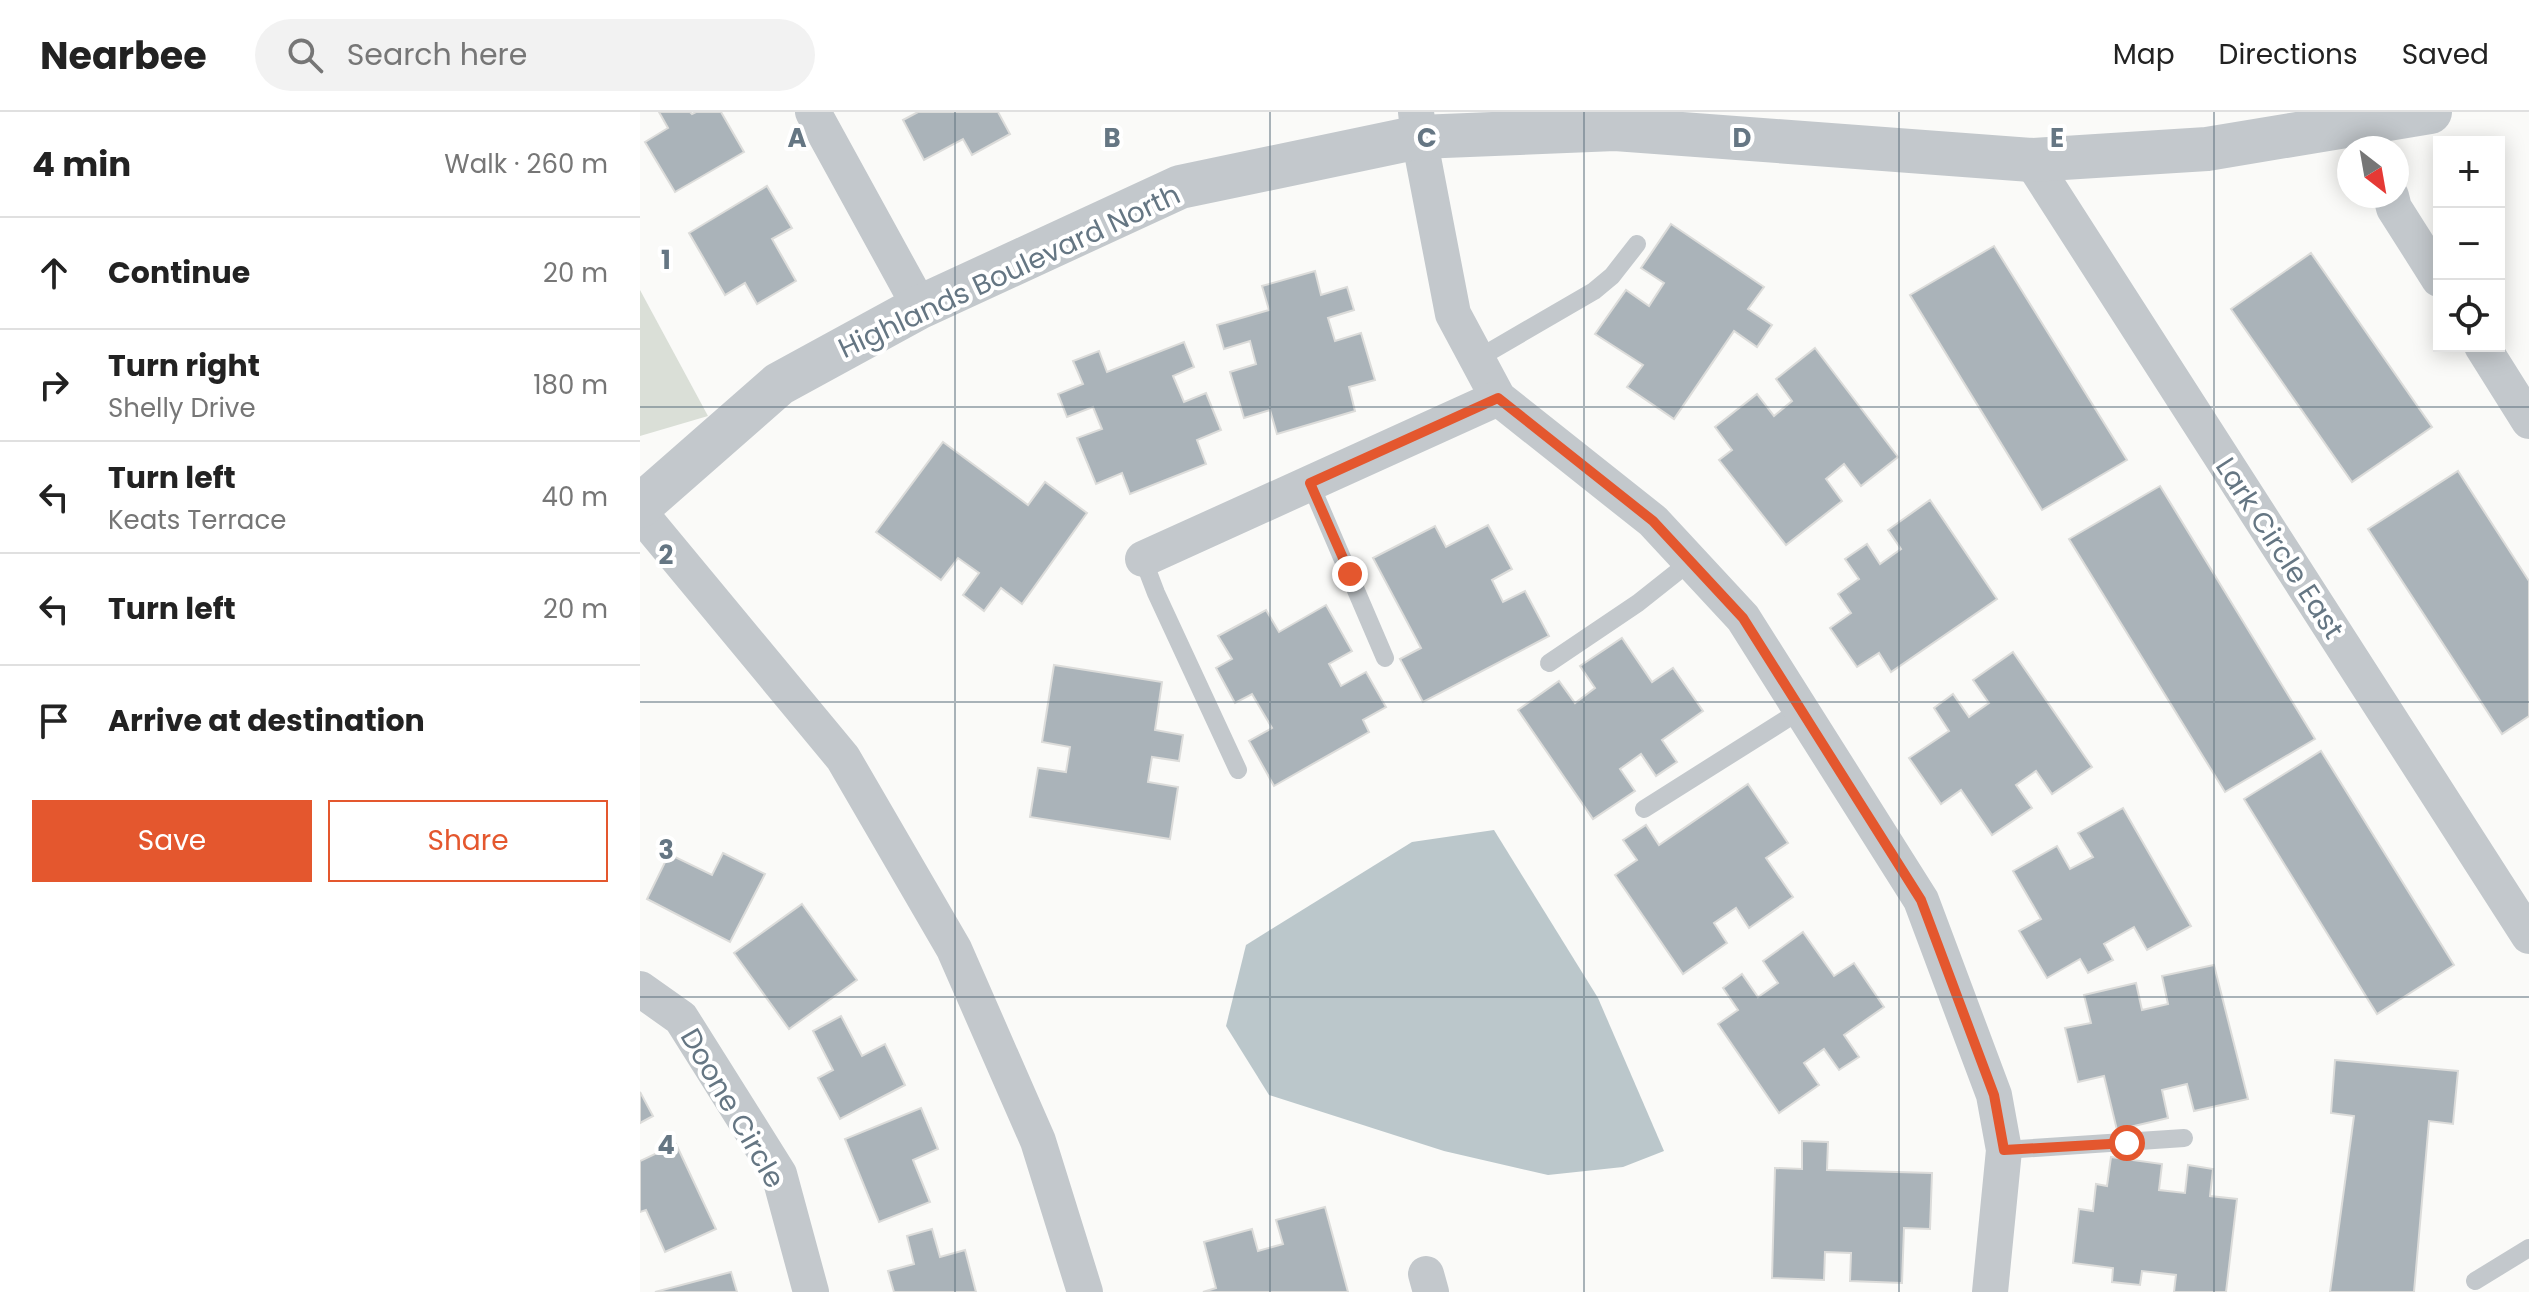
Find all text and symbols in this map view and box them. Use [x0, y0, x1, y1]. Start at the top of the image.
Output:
search box [255, 19, 815, 91]
text: Nearbee [40, 29, 207, 82]
icon: search [283, 33, 327, 77]
text: Search here [347, 33, 527, 76]
text: Map [2113, 35, 2175, 74]
text: Directions [2219, 35, 2358, 74]
text: Saved [2402, 35, 2489, 74]
text: A [787, 120, 807, 156]
text: B [1103, 120, 1121, 156]
text: C [1417, 120, 1437, 156]
text: D [1733, 120, 1752, 156]
text: E [2050, 120, 2064, 156]
north arrow [2337, 136, 2409, 208]
map controls [2433, 136, 2505, 352]
button: + [2433, 136, 2505, 208]
text: 4 min [32, 140, 131, 188]
text: Walk · 260 m [444, 146, 608, 182]
street label: Highlands Boulevard North [832, 175, 1186, 368]
button: − [2433, 208, 2505, 280]
text: 1 [661, 242, 671, 278]
icon: ahead [32, 251, 76, 295]
text: Continue [108, 251, 250, 294]
text: 20 m [543, 255, 608, 291]
button: locate [2433, 280, 2505, 352]
text: Turn right [108, 344, 260, 387]
icon: right [32, 363, 76, 407]
text: 180 m [533, 367, 608, 403]
text: Shelly Drive [108, 390, 256, 426]
street label: Lark Circle East [2206, 450, 2353, 647]
text: Turn left [108, 456, 236, 499]
icon: left [32, 475, 76, 519]
text: 40 m [542, 479, 608, 515]
text: Keats Terrace [108, 502, 286, 538]
text: 2 [659, 537, 674, 573]
route end [1332, 556, 1368, 592]
icon: left [32, 587, 76, 631]
text: Turn left [108, 587, 236, 630]
text: 20 m [543, 591, 608, 627]
icon: arrive [32, 699, 76, 743]
text: Arrive at destination [108, 699, 425, 742]
button: Save [32, 800, 312, 882]
button: Share [328, 800, 608, 882]
text: 3 [658, 832, 674, 868]
street label: Doone Circle [671, 1021, 794, 1195]
route start [2109, 1125, 2145, 1161]
text: 4 [657, 1127, 675, 1163]

